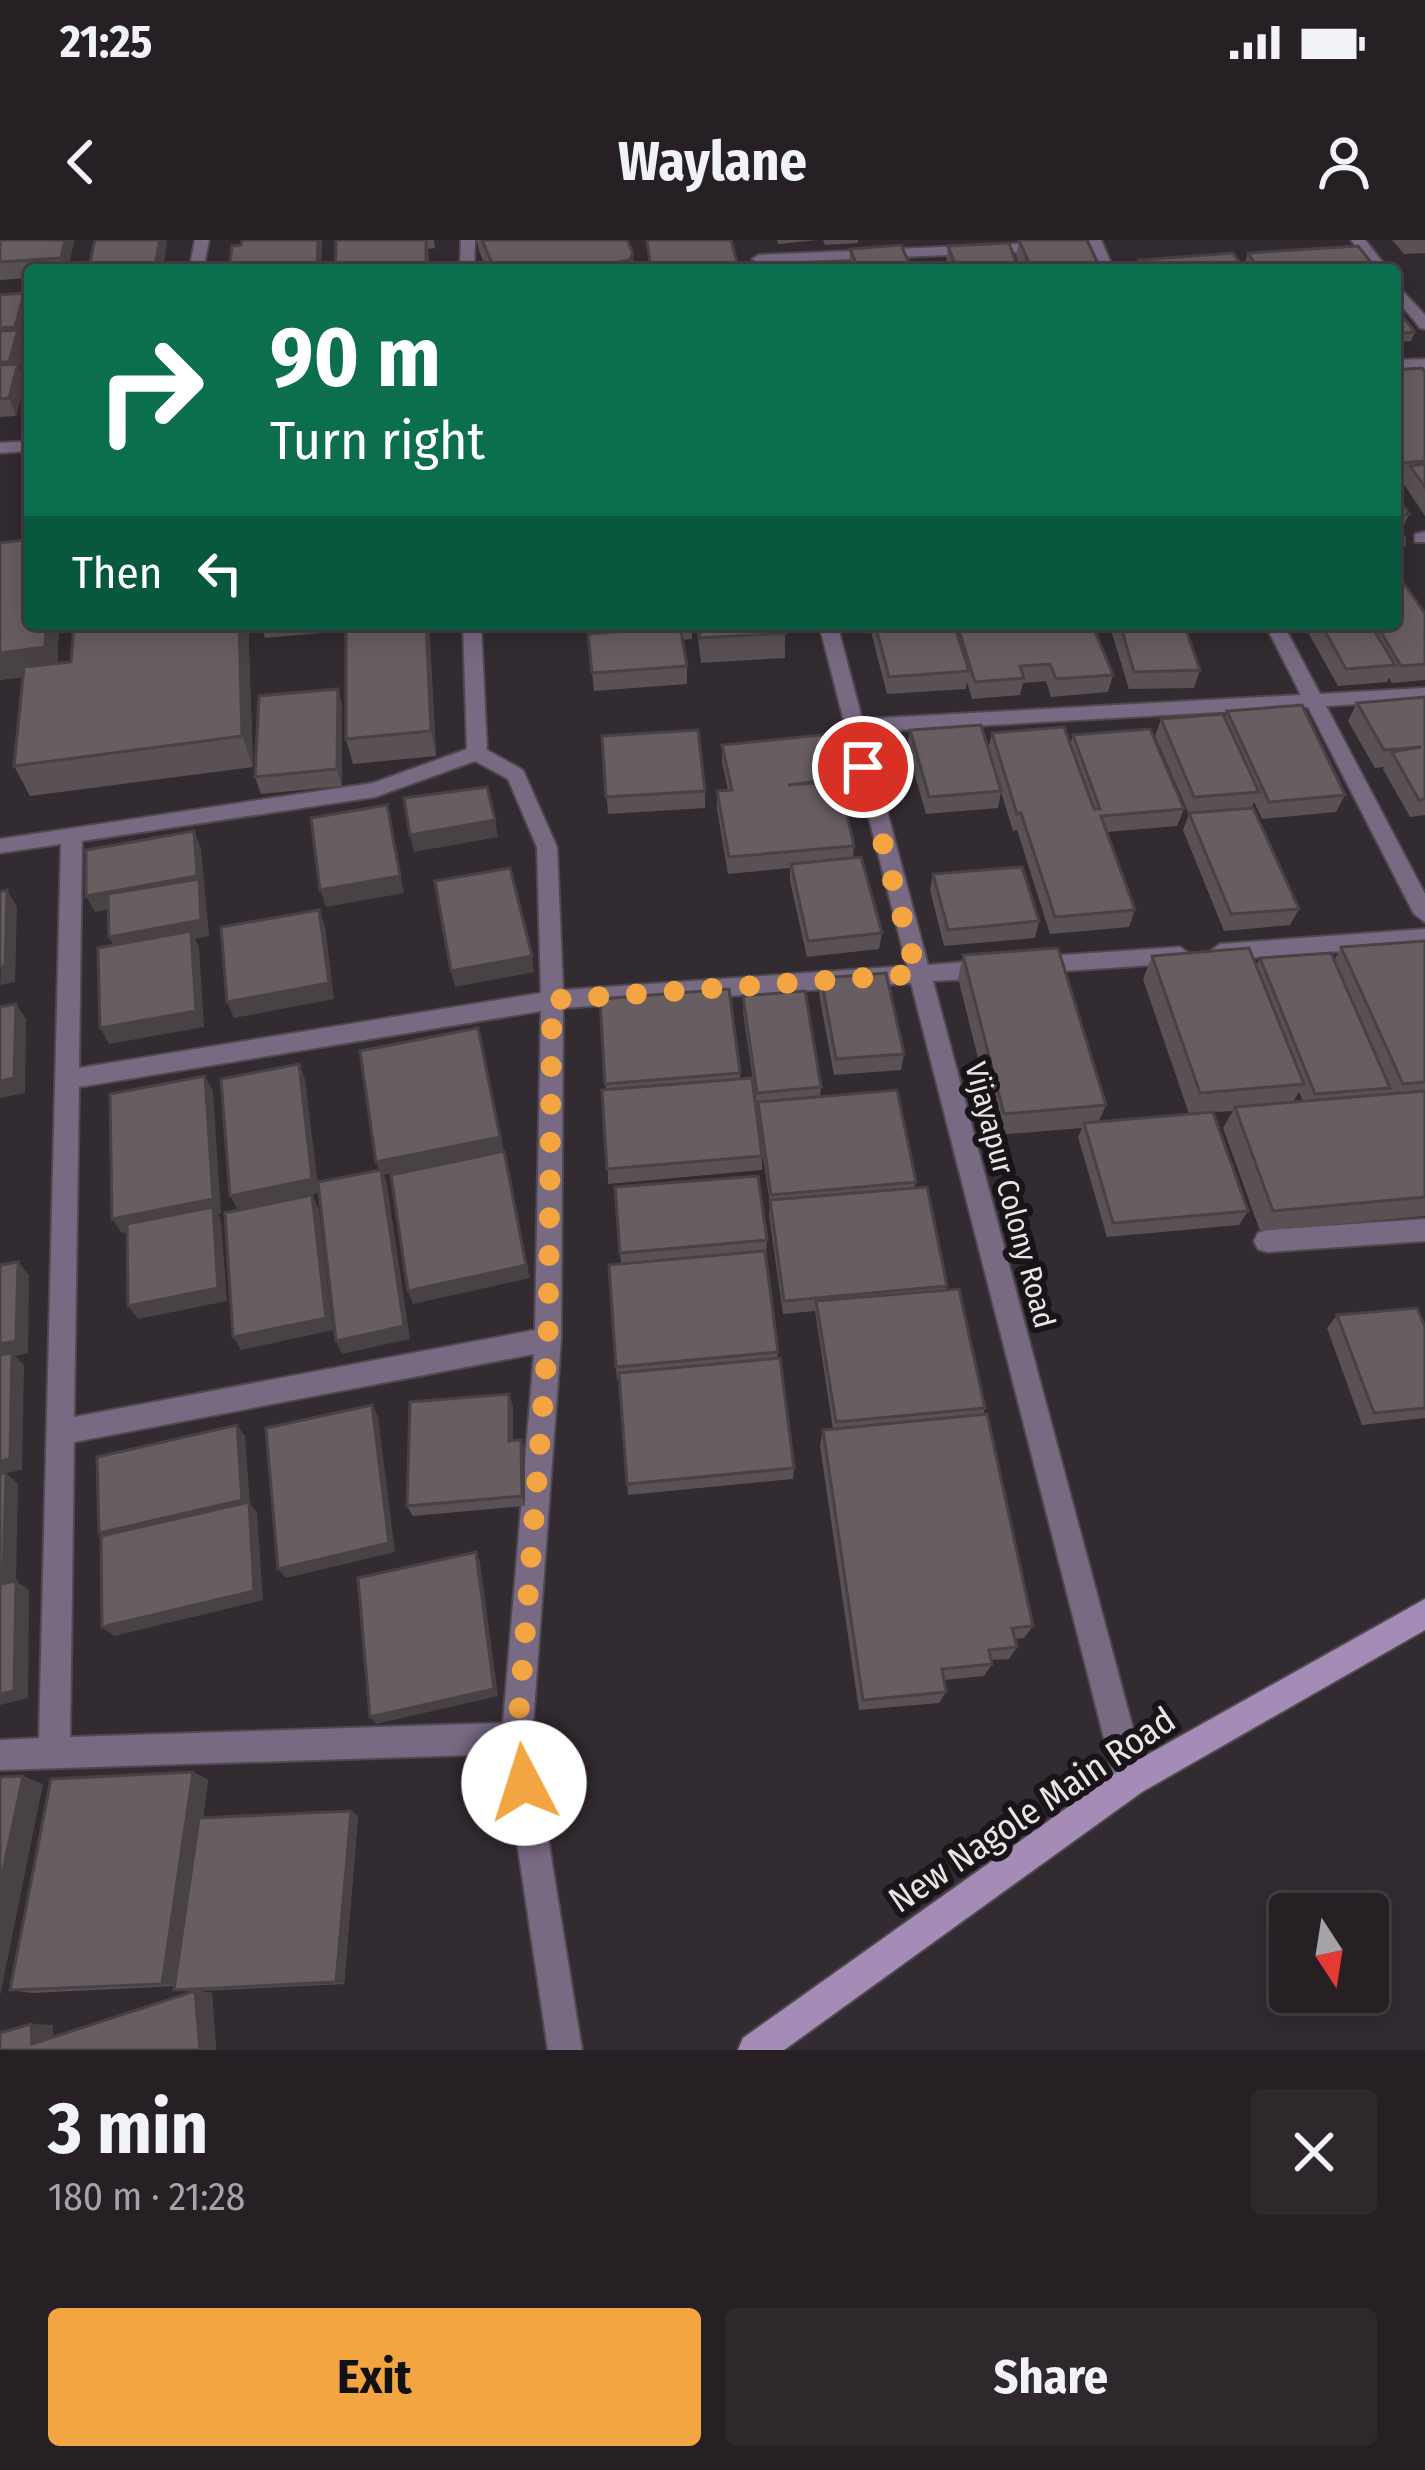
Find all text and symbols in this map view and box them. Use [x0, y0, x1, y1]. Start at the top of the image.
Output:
text: 21:25 [60, 15, 152, 69]
icon: back [48, 129, 114, 195]
icon: person [1311, 129, 1377, 195]
text: Waylane [618, 130, 807, 194]
text: 90 m [270, 307, 441, 408]
icon: right [72, 312, 228, 468]
text: Turn right [270, 409, 485, 473]
icon: left [187, 540, 253, 606]
text: Then [72, 546, 163, 600]
pin [812, 716, 914, 818]
icon: arrive [830, 734, 896, 800]
street label: Vijayapur Colony Road [957, 1058, 1063, 1332]
street label: New Nagole Main Road [880, 1698, 1184, 1922]
position arrow [461, 1720, 587, 1846]
north arrow [1269, 1893, 1389, 2013]
map controls [1269, 1893, 1389, 2013]
text: 3 min [48, 2086, 208, 2172]
button: close [1251, 2089, 1377, 2215]
text: 180 m · 21:28 [48, 2174, 245, 2220]
button: Exit [48, 2308, 701, 2446]
button: Share [725, 2308, 1377, 2446]

